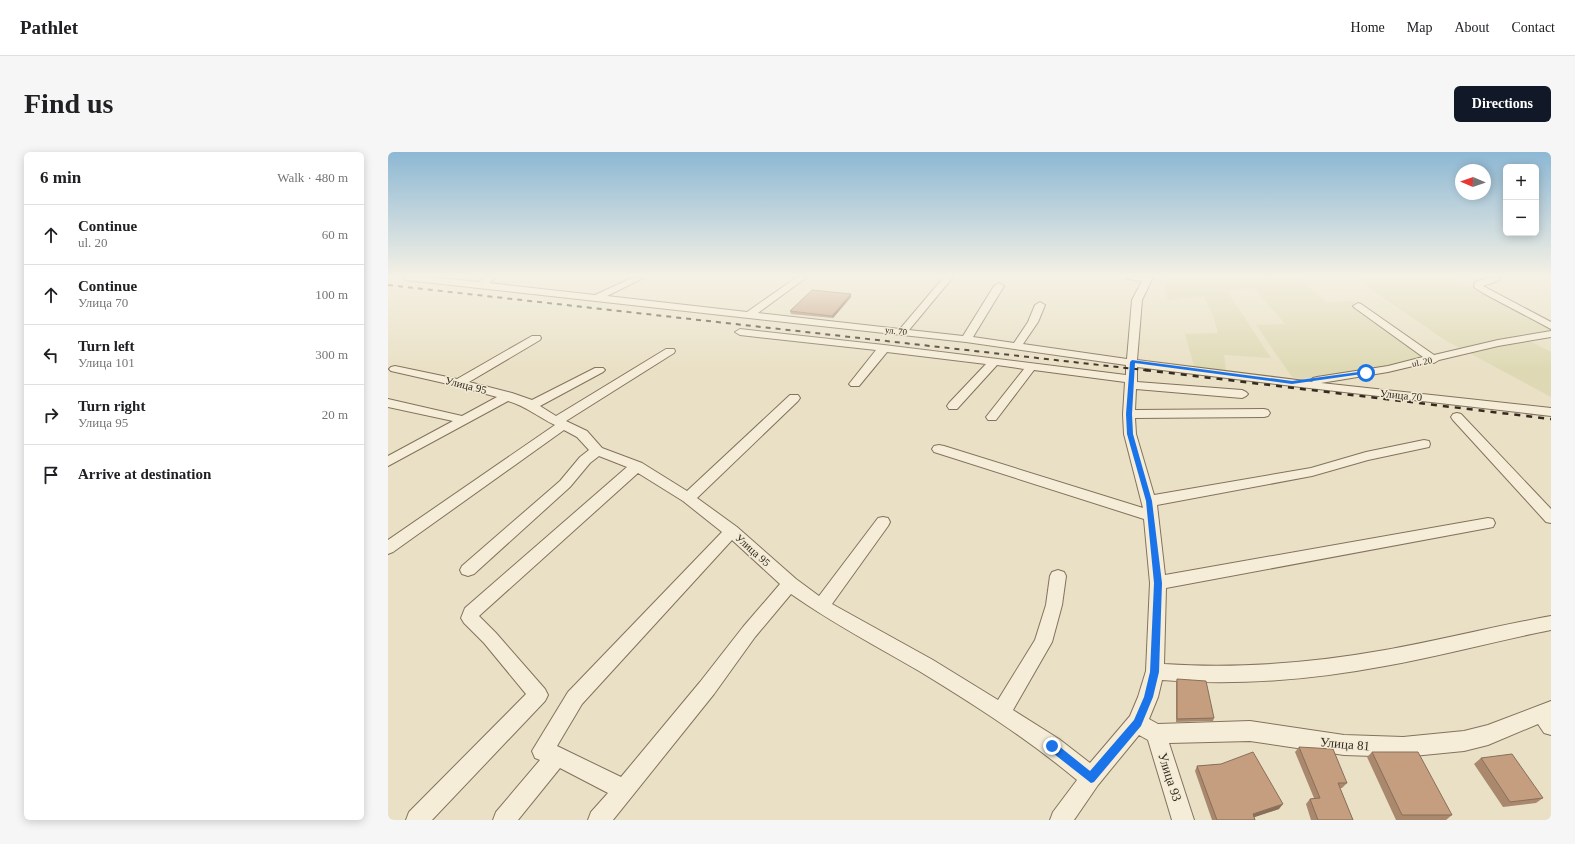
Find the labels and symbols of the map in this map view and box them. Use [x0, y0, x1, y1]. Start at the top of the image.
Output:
north arrow [1455, 164, 1491, 200]
street label: ул. 70 [884, 325, 908, 337]
street label: ul. 20 [1411, 355, 1434, 369]
route start [1357, 364, 1375, 382]
street label: Улица 95 [444, 374, 489, 396]
street label: Улица 70 [1379, 387, 1423, 403]
street label: Улица 95 [733, 531, 773, 569]
street label: Улица 81 [1319, 734, 1371, 754]
route end [1043, 737, 1061, 755]
street label: Улица 93 [1155, 751, 1185, 803]

